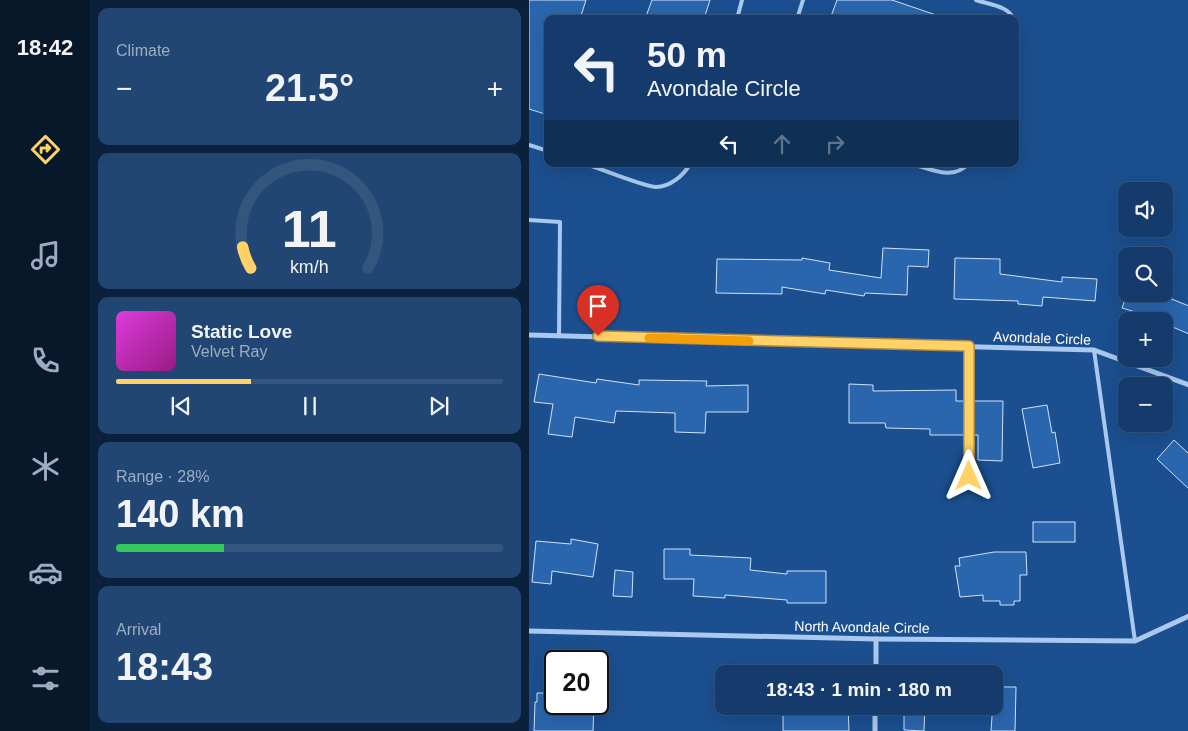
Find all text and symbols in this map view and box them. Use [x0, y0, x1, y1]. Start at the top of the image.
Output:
text: 18:42 [17, 35, 73, 60]
icon: left [564, 35, 629, 100]
text: 50 m [647, 35, 727, 74]
text: Climate [116, 42, 170, 59]
text: 21.5° [265, 67, 354, 109]
text: − [116, 73, 132, 104]
text: + [487, 73, 503, 104]
text: Avondale Circle [647, 76, 801, 101]
icon: left [715, 130, 743, 158]
icon: ahead [768, 130, 796, 158]
icon: right [821, 130, 849, 158]
icon: directions [28, 132, 63, 167]
map controls [1118, 182, 1173, 432]
button: sound [1118, 182, 1173, 237]
text: 11 [282, 200, 337, 258]
icon: music [28, 238, 63, 273]
button: search [1118, 247, 1173, 302]
text: km/h [290, 257, 329, 277]
pin [577, 285, 619, 336]
icon: arrive [584, 292, 612, 320]
button: + [1118, 312, 1173, 367]
text: Static Love [191, 321, 292, 342]
street label: Avondale Circle [993, 328, 1091, 348]
icon: phone [28, 343, 63, 378]
text: Velvet Ray [191, 343, 267, 360]
button: − [1118, 377, 1173, 432]
icon: previous [167, 392, 195, 420]
icon: pause [296, 392, 324, 420]
icon: next [425, 392, 453, 420]
icon: climate [28, 449, 63, 484]
position arrow [942, 449, 994, 501]
text: Range · 28% [116, 468, 209, 485]
text: 140 km [116, 493, 245, 535]
icon: car [28, 555, 63, 590]
street label: North Avondale Circle [794, 618, 930, 636]
text: Arrival [116, 621, 161, 638]
text: 18:43 [116, 646, 213, 688]
speed limit sign: 20 [544, 650, 609, 715]
icon: filters [28, 661, 63, 696]
text: 18:43 · 1 min · 180 m [766, 679, 952, 700]

